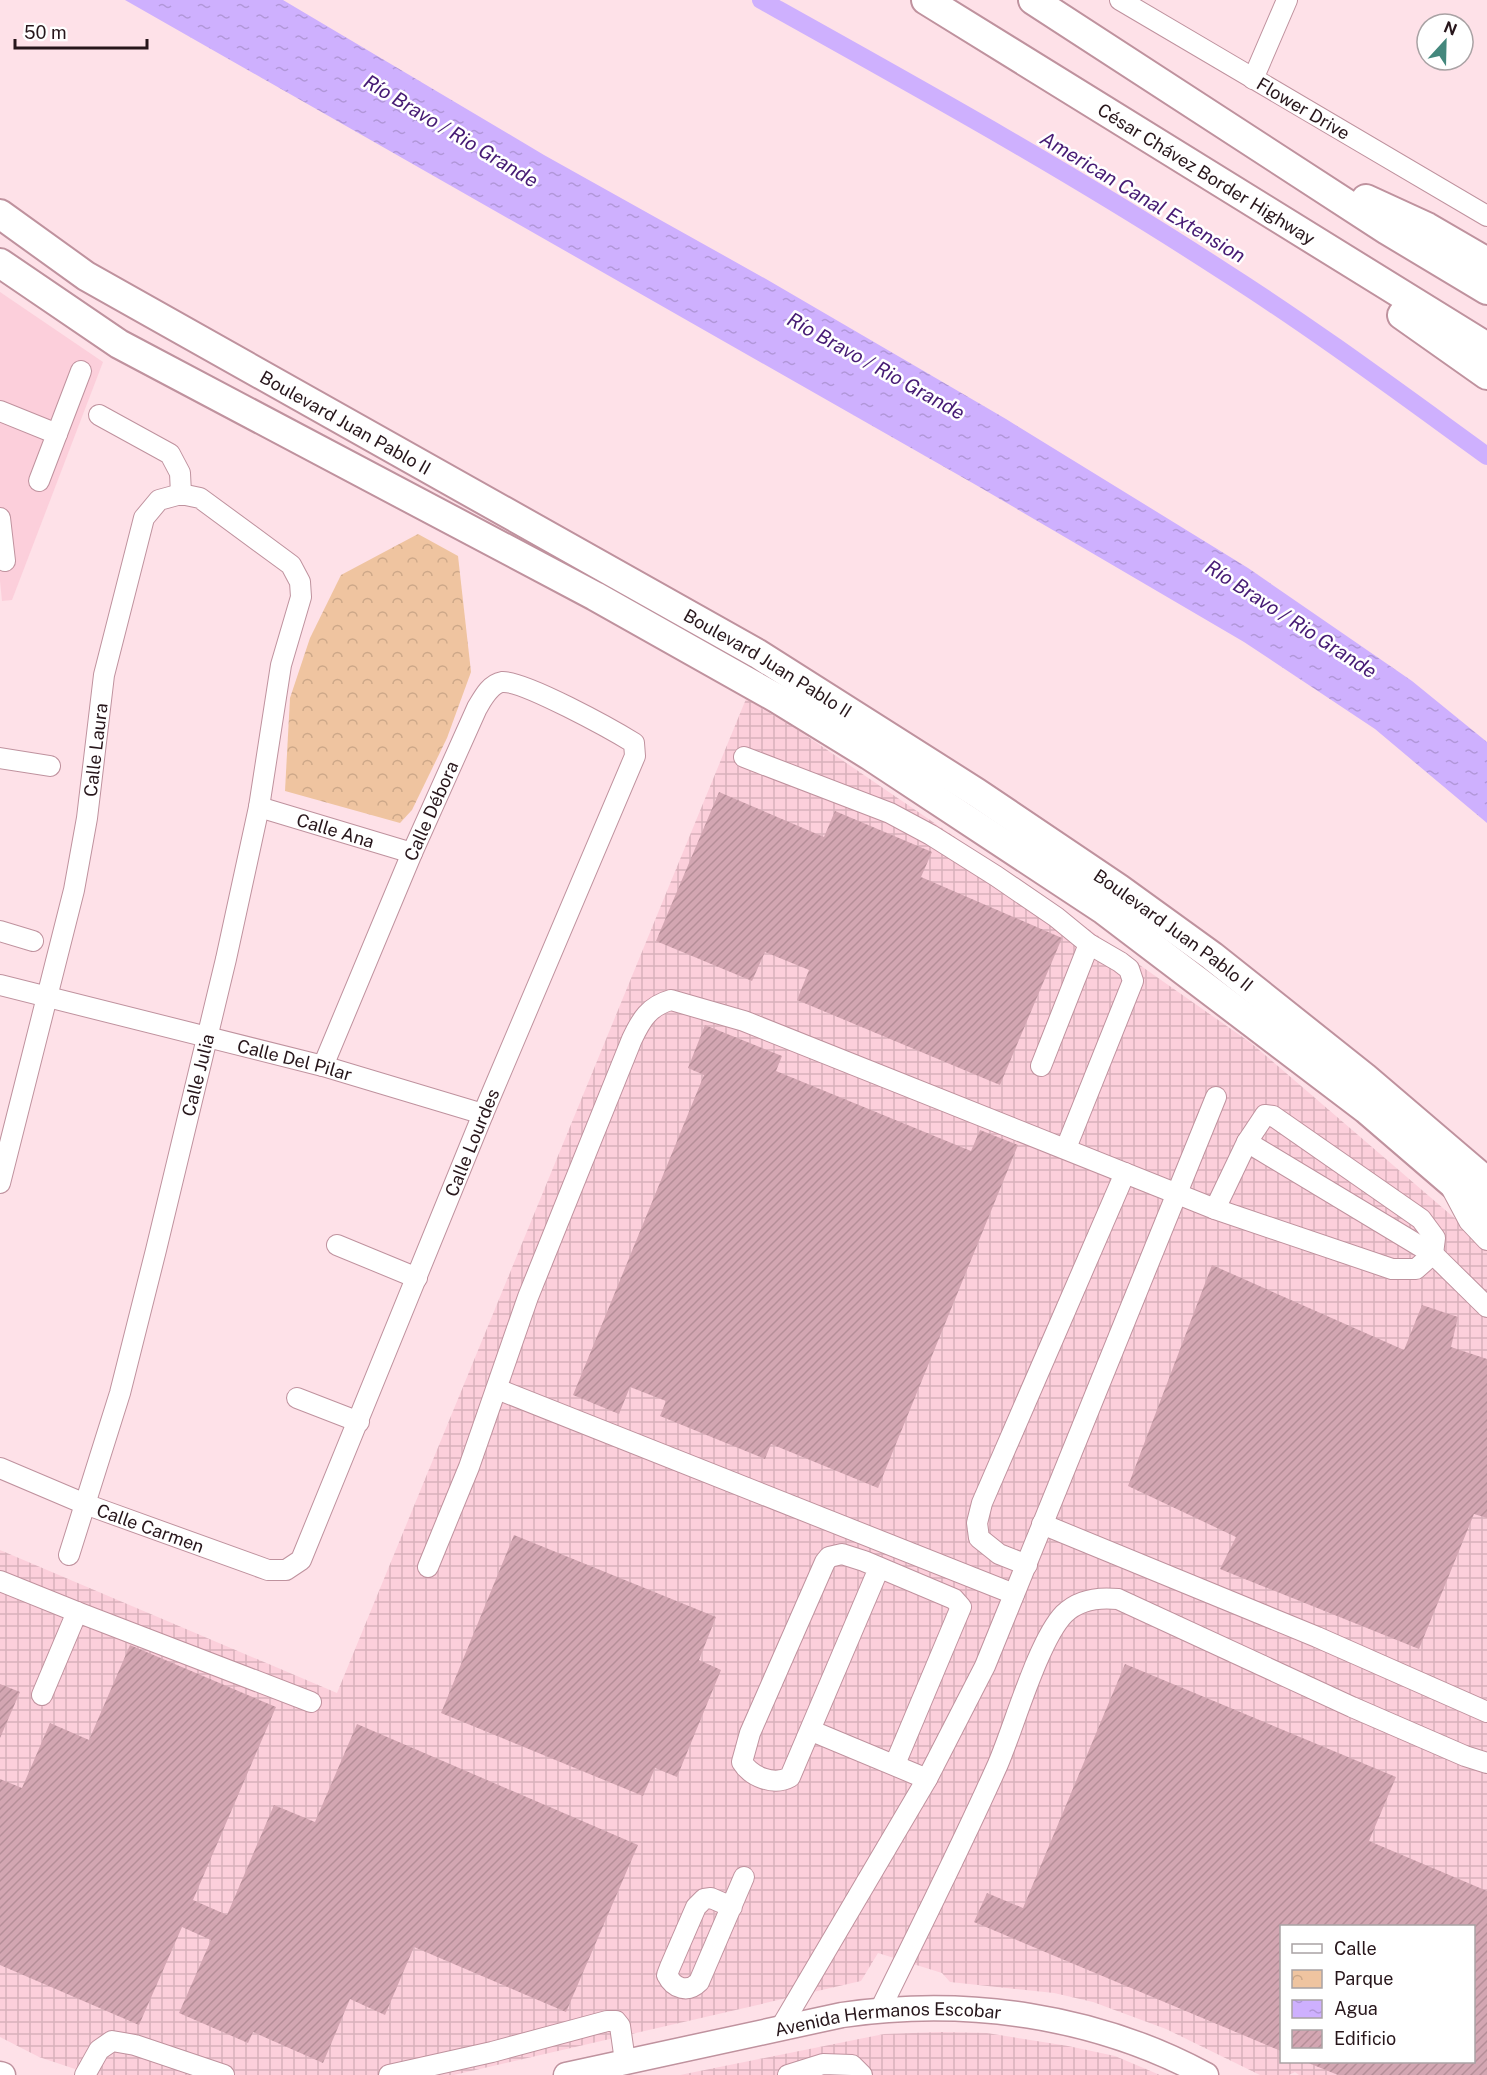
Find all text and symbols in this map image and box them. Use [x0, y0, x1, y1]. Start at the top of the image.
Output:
scale bar [15, 12, 147, 50]
north arrow [1415, 12, 1475, 72]
text: N [1441, 17, 1460, 40]
text: 50 m [24, 22, 67, 43]
water label: Río Bravo / Rio Grande [359, 69, 543, 193]
street label: Flower Drive [1253, 73, 1354, 144]
street label: César Chávez Border Highway [1094, 98, 1319, 249]
water label: American Canal Extension [1036, 126, 1250, 268]
water label: Río Bravo / Rio Grande [783, 307, 969, 425]
street label: Boulevard Juan Pablo II [257, 366, 435, 478]
water label: Río Bravo / Rio Grande [1201, 555, 1381, 683]
street label: Boulevard Juan Pablo II [680, 604, 856, 721]
street label: Calle Laura [79, 702, 111, 798]
street label: Calle Débora [400, 758, 462, 864]
street label: Calle Ana [294, 808, 377, 852]
street label: Boulevard Juan Pablo II [1090, 864, 1258, 995]
street label: Calle Julia [178, 1032, 218, 1118]
street label: Calle Del Pilar [235, 1034, 355, 1085]
street label: Calle Lourdes [440, 1085, 503, 1199]
street label: Calle Carmen [94, 1499, 207, 1557]
legend [1280, 1925, 1475, 2063]
text: Calle [1334, 1938, 1377, 1959]
text: Parque [1334, 1968, 1394, 1989]
street label: Avenida Hermanos Escobar [772, 1998, 1003, 2040]
text: Agua [1334, 1998, 1378, 2019]
text: Edificio [1334, 2028, 1396, 2049]

